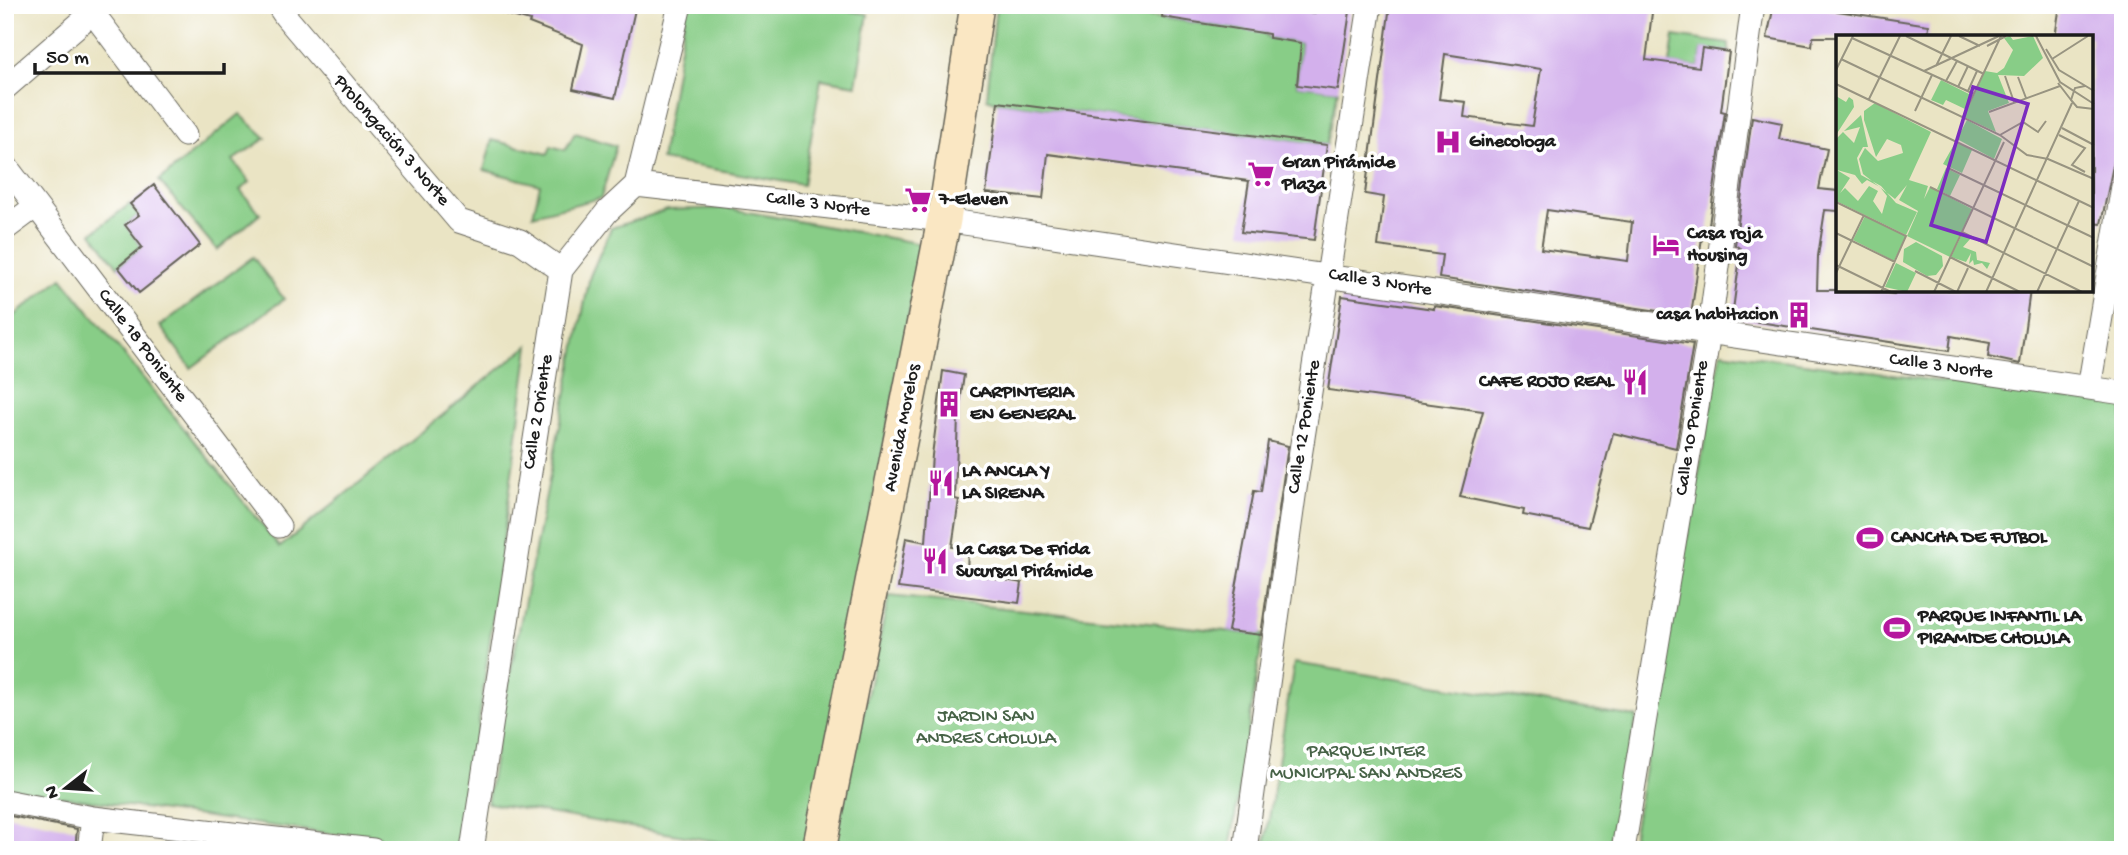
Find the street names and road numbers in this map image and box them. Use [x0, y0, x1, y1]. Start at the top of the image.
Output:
street label: Prolongación 3 Norte [327, 70, 454, 211]
street label: Calle 3 Norte [765, 187, 871, 223]
street label: Calle 3 Norte [1327, 263, 1434, 303]
street label: Calle 18 Poniente [92, 285, 192, 407]
street label: Calle 3 Norte [1888, 348, 1995, 386]
street label: Calle 2 Oriente [519, 353, 559, 471]
street label: Calle 12 Poniente [1283, 358, 1327, 495]
street label: Calle 10 Poniente [1671, 359, 1715, 497]
street label: Avenida Morelos [879, 361, 927, 494]

